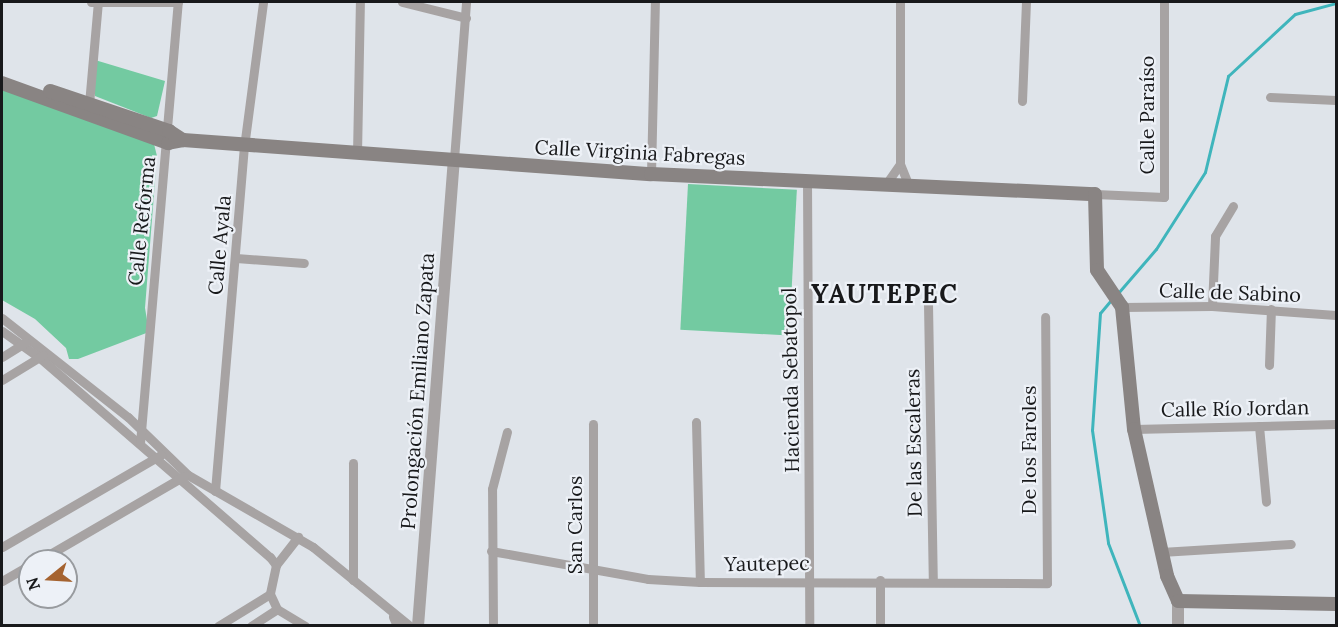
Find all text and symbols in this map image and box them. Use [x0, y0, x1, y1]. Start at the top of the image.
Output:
street label: Calle Paraíso [1134, 56, 1158, 174]
street label: Calle Virginia Fabregas [534, 134, 746, 170]
street label: Calle Reforma [122, 155, 160, 287]
street label: Calle Ayala [203, 194, 235, 296]
street label: Prolongación Emiliano Zapata [395, 252, 439, 530]
district label: YAUTEPEC [811, 278, 959, 310]
street label: Calle de Sabino [1159, 278, 1301, 306]
street label: Hacienda Sebatopol [776, 287, 804, 473]
street label: De las Escaleras [900, 369, 926, 517]
street label: De los Faroles [1016, 386, 1040, 514]
street label: Calle Río Jordan [1161, 395, 1309, 421]
street label: San Carlos [562, 476, 586, 574]
north arrow [18, 549, 78, 609]
street label: Yautepec [724, 550, 810, 576]
text: N [21, 575, 44, 593]

